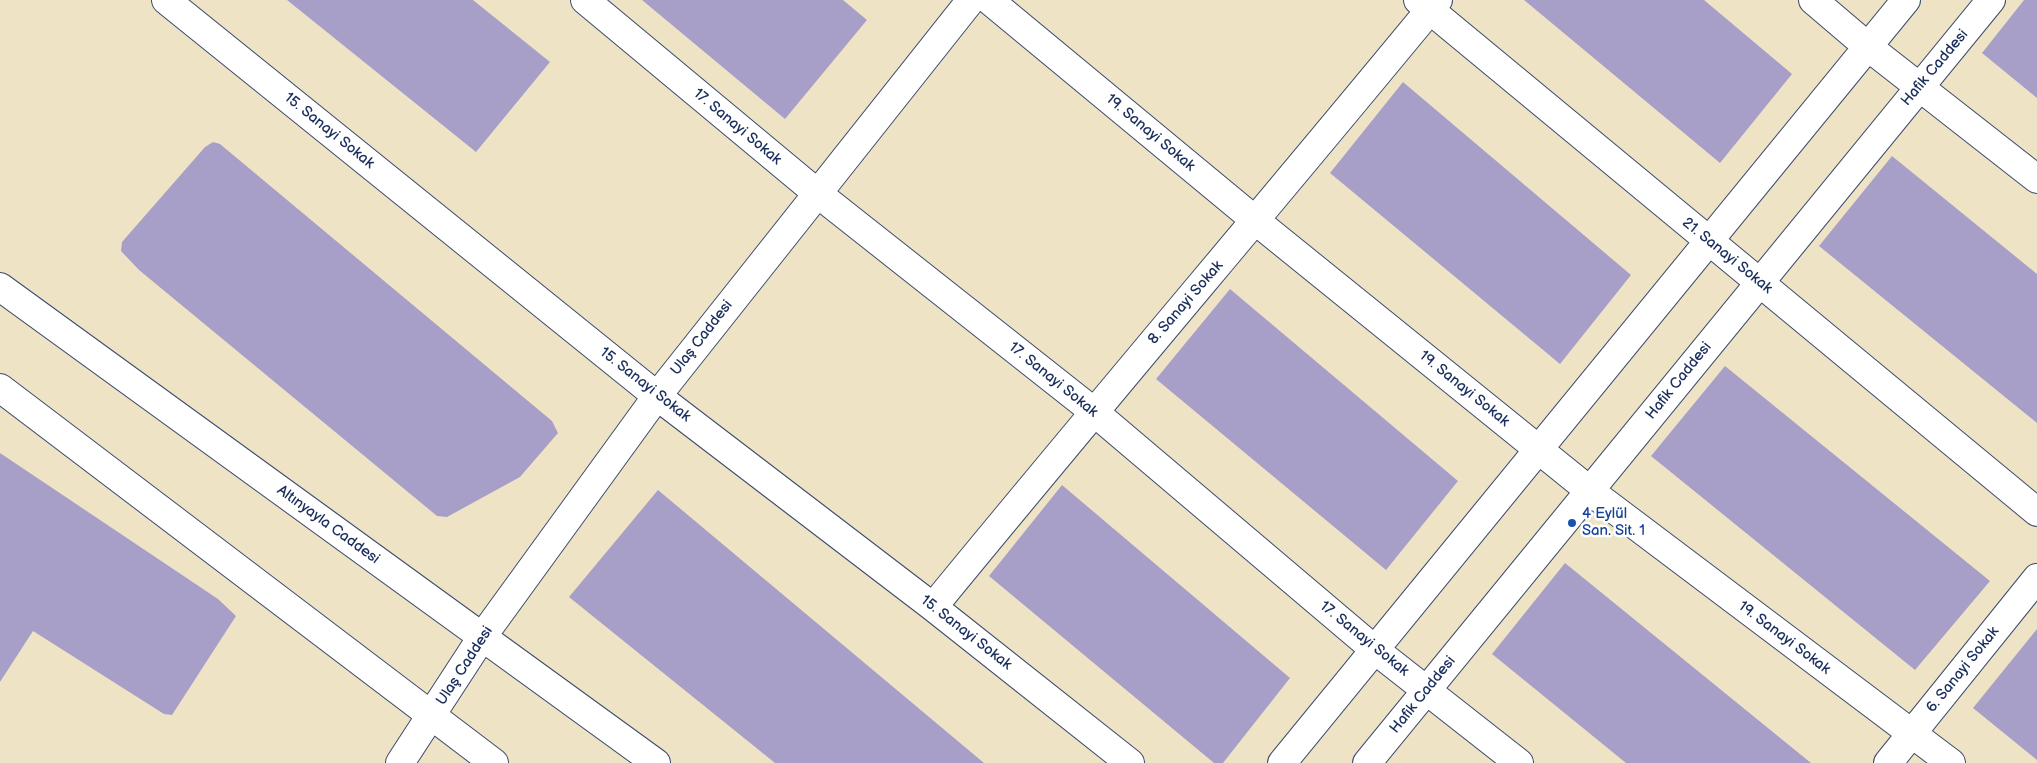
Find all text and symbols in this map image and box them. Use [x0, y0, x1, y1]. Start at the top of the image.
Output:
street label: Hafik Caddesi [1898, 26, 1972, 110]
street label: 17. Sanayi Sokak [689, 85, 785, 169]
street label: 15. Sanayi Sokak [280, 89, 378, 173]
street label: 19. Sanayi Sokak [1102, 90, 1198, 176]
street label: 21. Sanayi Sokak [1678, 214, 1776, 298]
street label: 8. Sanayi Sokak [1145, 257, 1227, 349]
street label: Ulaş Caddesi [667, 297, 737, 379]
street label: 17. Sanayi Sokak [1005, 339, 1101, 421]
street label: Hafik Caddesi [1642, 339, 1716, 423]
street label: 15. Sanayi Sokak [596, 344, 694, 426]
street label: 19. Sanayi Sokak [1415, 347, 1513, 431]
street label: Altınyayla Caddesi [273, 482, 383, 568]
place label: 4 Eylül San. Sit. 1 [1582, 505, 1645, 540]
marker: 4 Eylül San. Sit. 1 [1566, 517, 1578, 529]
street label: 15. Sanayi Sokak [917, 592, 1015, 674]
street label: 19. Sanayi Sokak [1734, 597, 1834, 679]
street label: 17. Sanayi Sokak [1316, 598, 1412, 680]
street label: Ulaş Caddesi [433, 623, 497, 709]
street label: 6. Sanayi Sokak [1923, 623, 2003, 717]
street label: Hafik Caddesi [1386, 653, 1460, 737]

